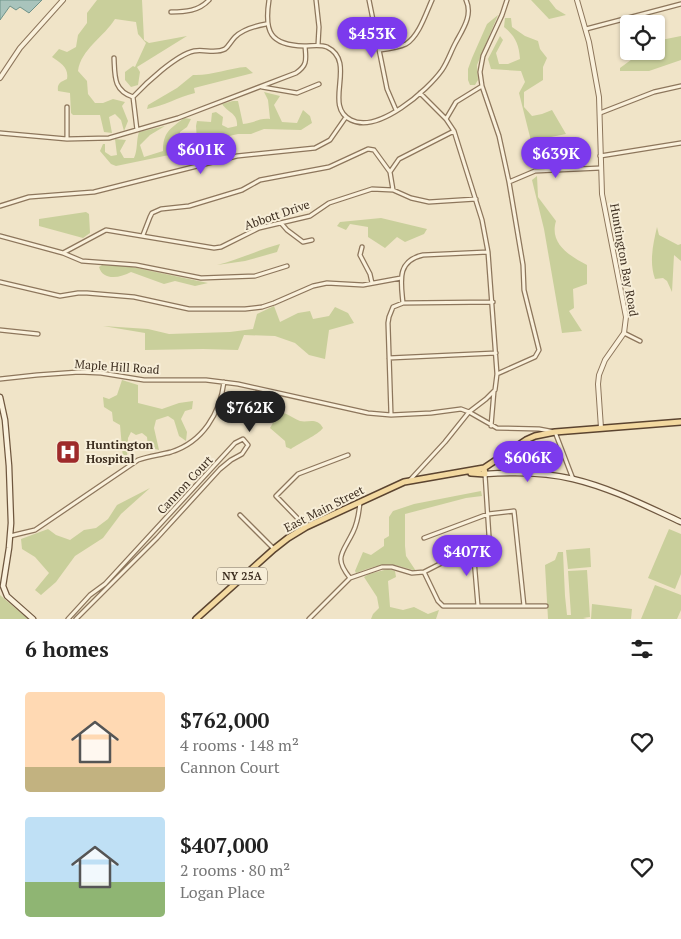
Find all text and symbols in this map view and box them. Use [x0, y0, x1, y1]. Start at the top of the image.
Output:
map controls [620, 15, 665, 60]
button: locate [620, 15, 665, 60]
pin: $453K [337, 17, 407, 59]
text: $453K [348, 22, 396, 44]
pin: $601K [166, 132, 236, 175]
pin: $639K [521, 136, 591, 179]
text: $601K [177, 138, 225, 160]
text: $639K [532, 142, 580, 164]
street label: Abbott Drive [242, 196, 312, 233]
street label: Huntington Bay Road [607, 202, 642, 318]
street label: Maple Hill Road [74, 356, 160, 377]
pin: $762K [215, 390, 285, 433]
text: $762K [226, 396, 274, 418]
place label: Huntington Hospital [86, 437, 154, 466]
hospital icon: Huntington Hospital [55, 439, 81, 465]
pin: $606K [493, 440, 563, 483]
text: $606K [504, 446, 552, 468]
street label: Cannon Court [154, 452, 216, 517]
street label: East Main Street [281, 482, 367, 535]
pin: $407K [432, 534, 502, 577]
text: $407K [443, 540, 491, 562]
road number: NY 25A [217, 568, 267, 584]
text: 6 homes [25, 635, 109, 663]
icon: filters [628, 635, 656, 663]
text: $762,000 [180, 706, 269, 734]
icon: home [65, 712, 125, 772]
icon: heart [628, 728, 656, 756]
text: 4 rooms · 148 m² [180, 734, 299, 756]
text: Cannon Court [180, 756, 280, 778]
text: $407,000 [180, 831, 268, 859]
icon: home [65, 837, 125, 897]
icon: heart [628, 853, 656, 881]
text: 2 rooms · 80 m² [180, 859, 290, 881]
text: Logan Place [180, 881, 265, 903]

